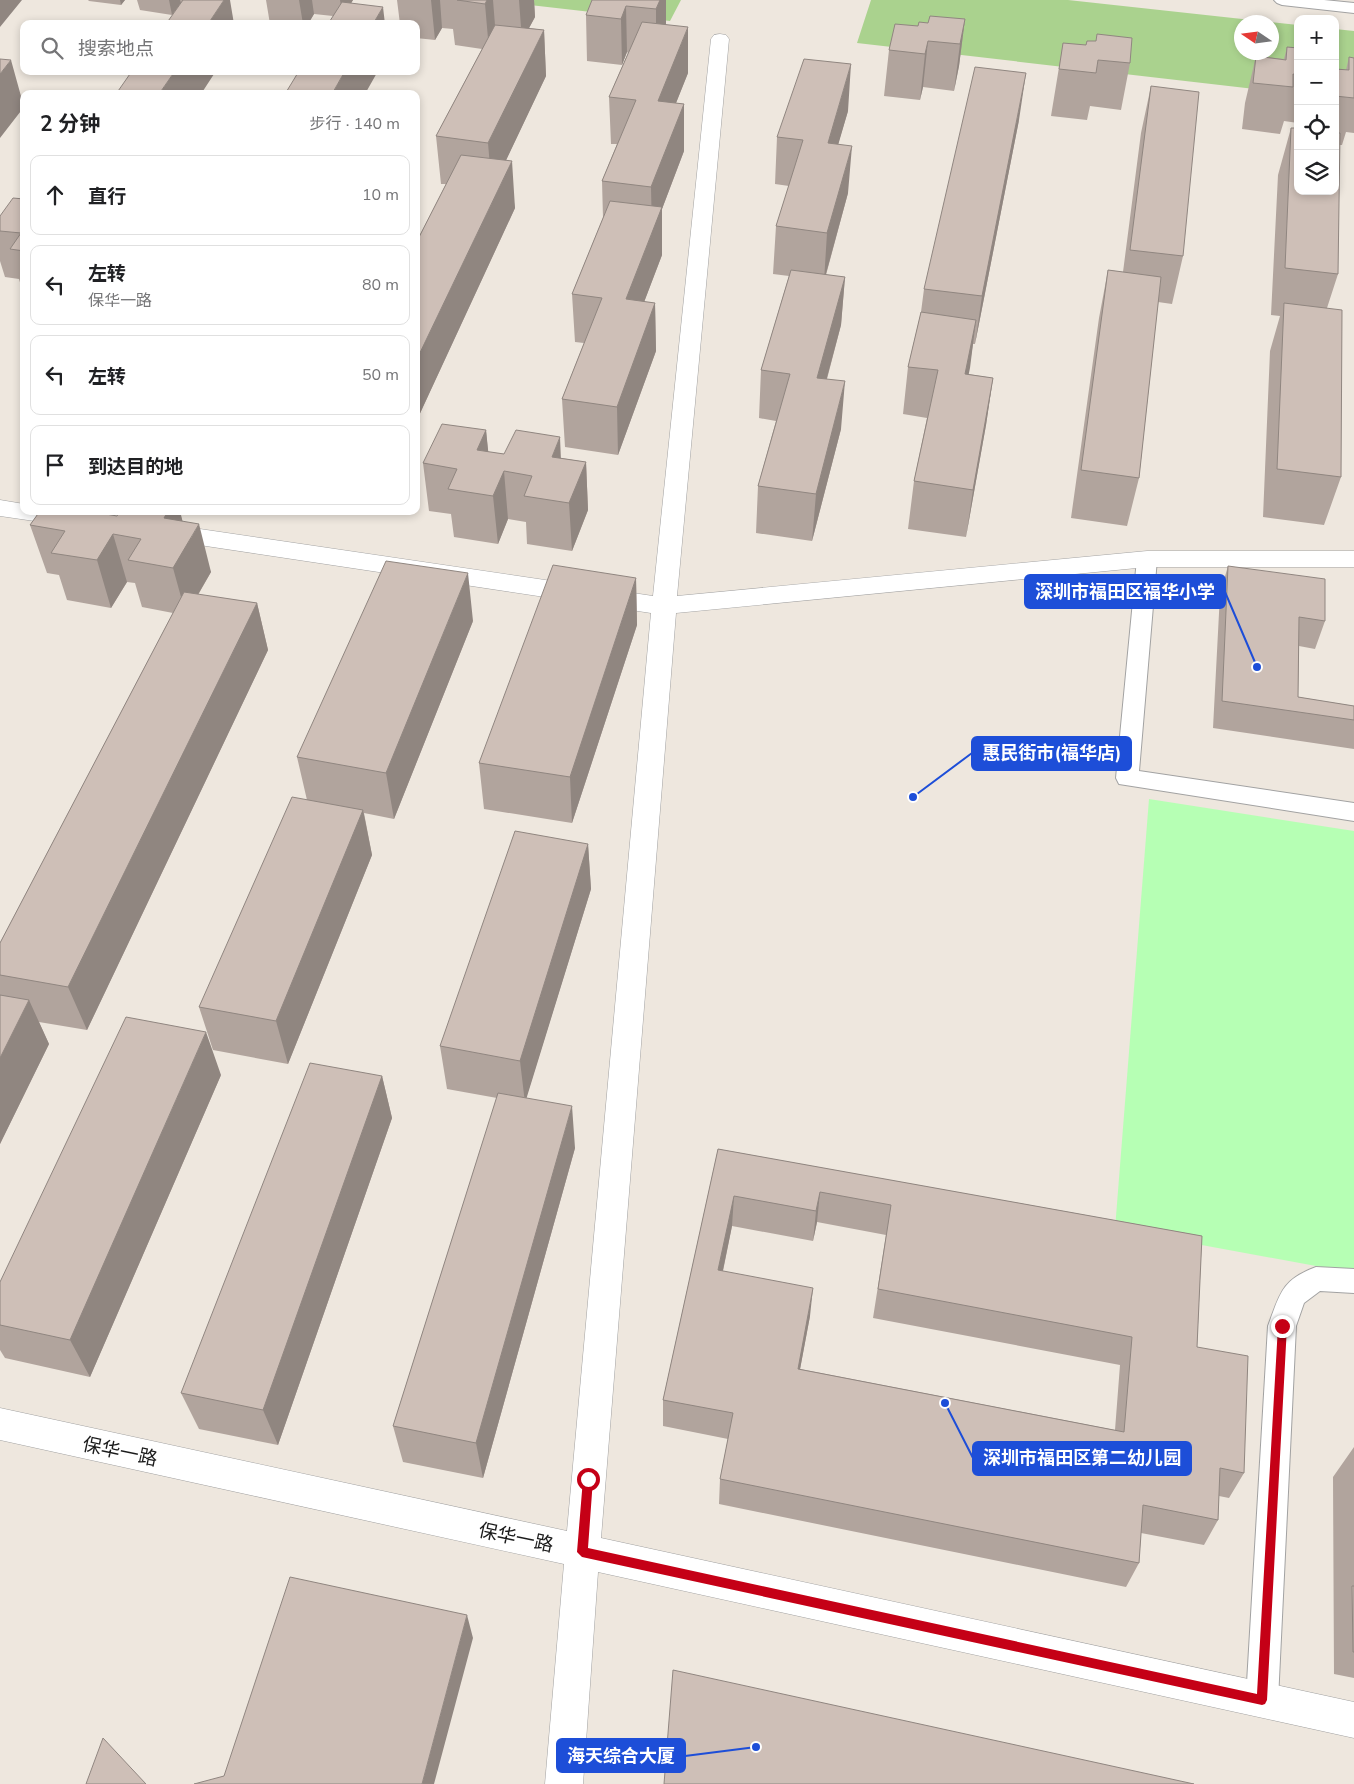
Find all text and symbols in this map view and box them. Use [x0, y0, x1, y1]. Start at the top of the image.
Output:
north arrow [1234, 15, 1279, 60]
map controls [1294, 15, 1339, 195]
button: + [1294, 15, 1339, 60]
search box [20, 20, 420, 75]
icon: search [38, 34, 66, 62]
text: 搜索地点 [78, 36, 154, 62]
button: − [1294, 60, 1339, 105]
button: locate [1294, 105, 1339, 150]
text: 2 分钟 [40, 110, 100, 138]
text: 步行 · 140 m [310, 113, 400, 135]
button: layers [1294, 150, 1339, 195]
icon: ahead [41, 181, 69, 209]
text: 直行 [88, 184, 126, 210]
text: 10 m [362, 184, 399, 206]
text: 左转 [88, 261, 126, 287]
icon: left [41, 271, 69, 299]
text: 80 m [362, 274, 399, 296]
text: 保华一路 [88, 290, 152, 312]
icon: left [41, 361, 69, 389]
text: 左转 [88, 364, 126, 390]
text: 50 m [362, 364, 399, 386]
icon: arrive [41, 451, 69, 479]
text: 到达目的地 [88, 454, 183, 480]
callout: 深圳市福田区福华小学 [1025, 575, 1225, 608]
text: 深圳市福田区福华小学 [1035, 580, 1215, 604]
callout: 惠民街市(福华店) [972, 737, 1131, 770]
text: 惠民街市(福华店) [983, 741, 1121, 765]
route end [1271, 1315, 1294, 1338]
street label: 保华一路 [80, 1431, 160, 1473]
callout: 深圳市福田区第二幼儿园 [973, 1442, 1191, 1475]
text: 深圳市福田区第二幼儿园 [983, 1446, 1181, 1470]
route start [577, 1468, 600, 1491]
street label: 保华一路 [476, 1517, 556, 1559]
callout: 海天综合大厦 [557, 1739, 685, 1772]
text: 海天综合大厦 [567, 1744, 675, 1768]

